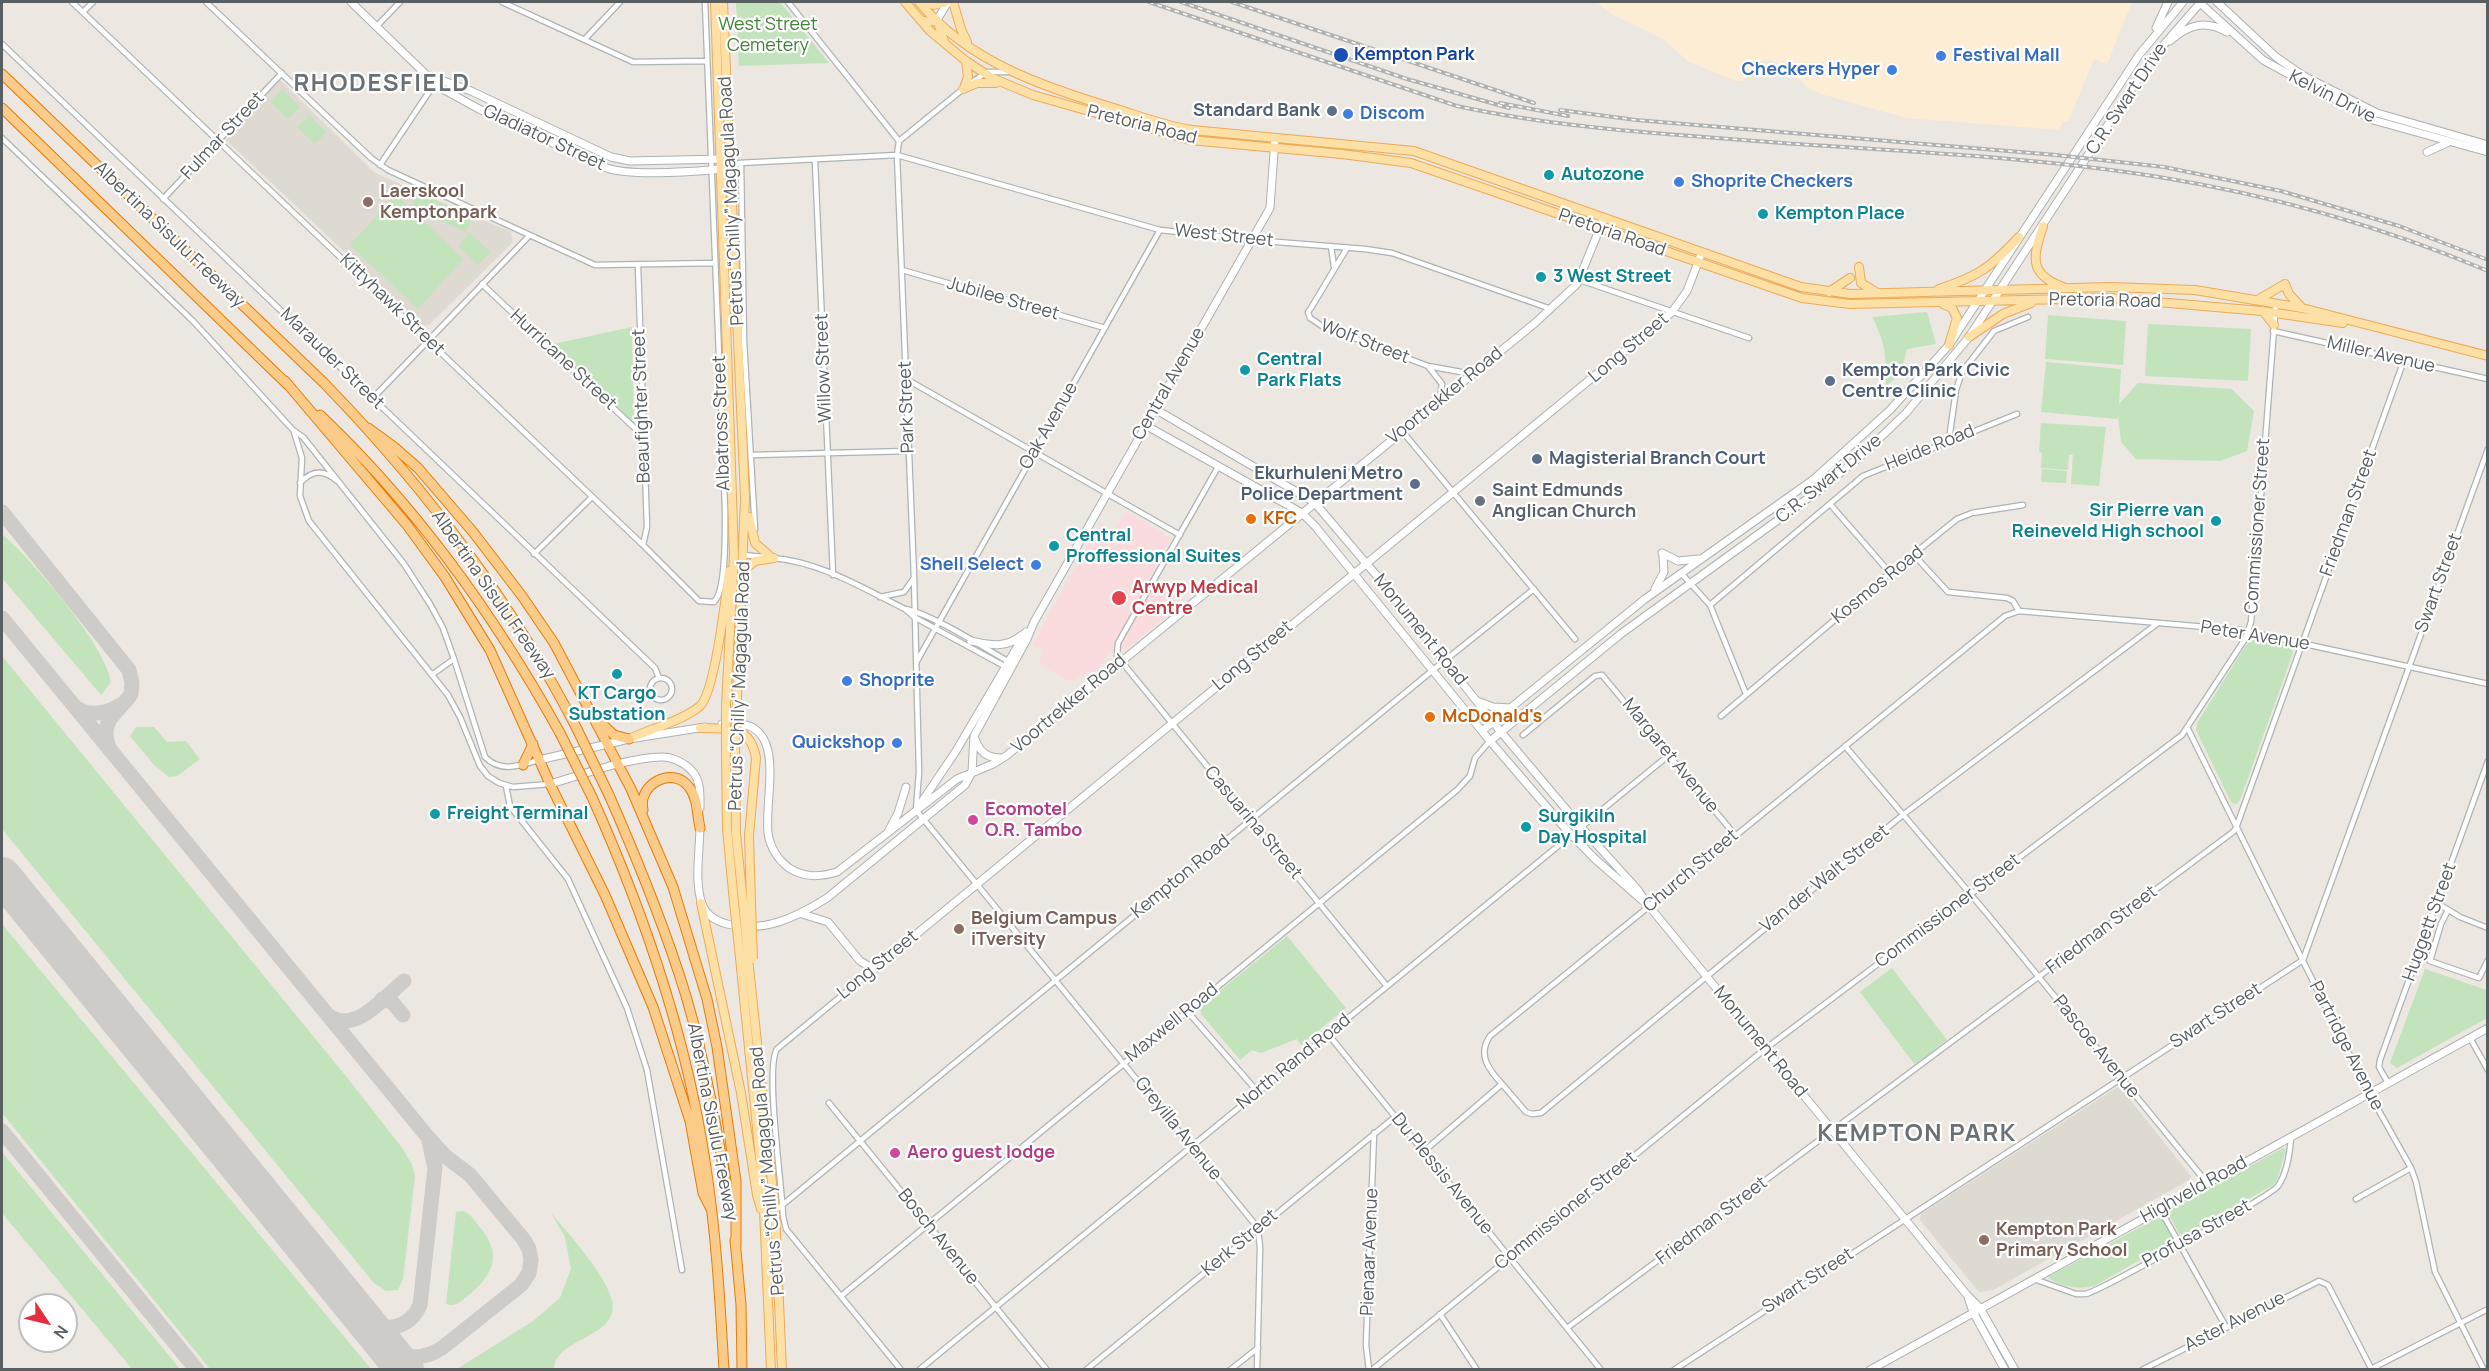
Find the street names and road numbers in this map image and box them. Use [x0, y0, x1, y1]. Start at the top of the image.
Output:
street label: C.R. Swart Drive [2082, 39, 2172, 159]
street label: Kelvin Drive [2285, 66, 2379, 128]
street label: Petrus “Chilly” Magagula Road [715, 76, 749, 326]
street label: Fulmar Street [177, 88, 269, 184]
street label: Gladiator Street [480, 100, 608, 176]
street label: Pretoria Road [1085, 101, 1199, 149]
street label: Albertina Sisulu Freeway [89, 157, 249, 313]
street label: Pretoria Road [1555, 205, 1669, 261]
street label: West Street [1173, 220, 1275, 252]
street label: Kittyhawk Street [335, 250, 449, 360]
street label: Jubilee Street [944, 273, 1062, 325]
street label: Pretoria Road [2049, 289, 2161, 313]
street label: Marauder Street [276, 304, 388, 414]
street label: Hurricane Street [505, 305, 621, 415]
street label: Long Street [1585, 308, 1673, 388]
street label: Willow Street [811, 313, 837, 423]
street label: Wolf Street [1318, 315, 1412, 369]
street label: Central Avenue [1128, 324, 1210, 444]
street label: Beaufighter Street [629, 328, 655, 484]
street label: Miller Avenue [2325, 332, 2437, 378]
street label: Voortrekker Road [1383, 343, 1507, 449]
street label: Albatross Street [709, 355, 735, 491]
street label: Park Street [895, 360, 919, 454]
street label: Oak Avenue [1015, 379, 1083, 473]
street label: Heide Road [1882, 420, 1978, 476]
street label: C.R. Swart Drive [1772, 430, 1886, 528]
street label: Commissioner Street [2241, 437, 2275, 615]
street label: Friedman Street [2316, 447, 2382, 579]
street label: Albertina Sisulu Freeway [426, 506, 560, 684]
street label: Swart Street [2411, 530, 2467, 636]
street label: Kosmos Road [1828, 542, 1928, 628]
street label: Petrus “Chilly” Magagula Road [725, 561, 755, 811]
street label: Monument Road [1369, 570, 1471, 690]
street label: Long Street [1209, 616, 1297, 696]
street label: Peter Avenue [2199, 617, 2311, 655]
street label: Voortrekker Road [1007, 650, 1131, 758]
street label: Margaret Avenue [1617, 694, 1723, 818]
street label: Casuarina Street [1199, 762, 1307, 884]
street label: Van der Walt Street [1756, 820, 1894, 938]
street label: Church Street [1639, 825, 1743, 917]
street label: Kempton Road [1127, 831, 1235, 923]
street label: Commissioner Street [1871, 849, 2025, 973]
street label: Huggett Street [2399, 860, 2461, 984]
street label: Friedman Street [2042, 881, 2162, 979]
street label: Long Street [833, 926, 923, 1004]
street label: Swart Street [2166, 978, 2266, 1054]
street label: Partridge Avenue [2304, 978, 2388, 1114]
street label: Maxwell Road [1121, 979, 1223, 1067]
street label: Monument Road [1709, 982, 1811, 1102]
street label: Pascoe Avenue [2048, 991, 2144, 1103]
street label: North Rand Road [1233, 1010, 1355, 1114]
street label: Albertina Sisulu Freeway [682, 1021, 742, 1223]
street label: Petrus “Chilly” Magagula Road [746, 1046, 790, 1296]
street label: Greyilla Avenue [1130, 1073, 1226, 1185]
street label: Du Plessis Avenue [1386, 1109, 1498, 1239]
street label: Commissioner Street [1491, 1147, 1641, 1275]
street label: Highveld Road [2137, 1152, 2251, 1228]
street label: Friedman Street [1652, 1172, 1772, 1270]
street label: Bosch Avenue [893, 1185, 983, 1289]
street label: Pienaar Avenue [1357, 1188, 1383, 1316]
street label: Profusa Street [2139, 1195, 2255, 1273]
street label: Kerk Street [1198, 1205, 1282, 1281]
street label: Swart Street [1758, 1243, 1858, 1319]
street label: Aster Avenue [2181, 1287, 2289, 1357]

